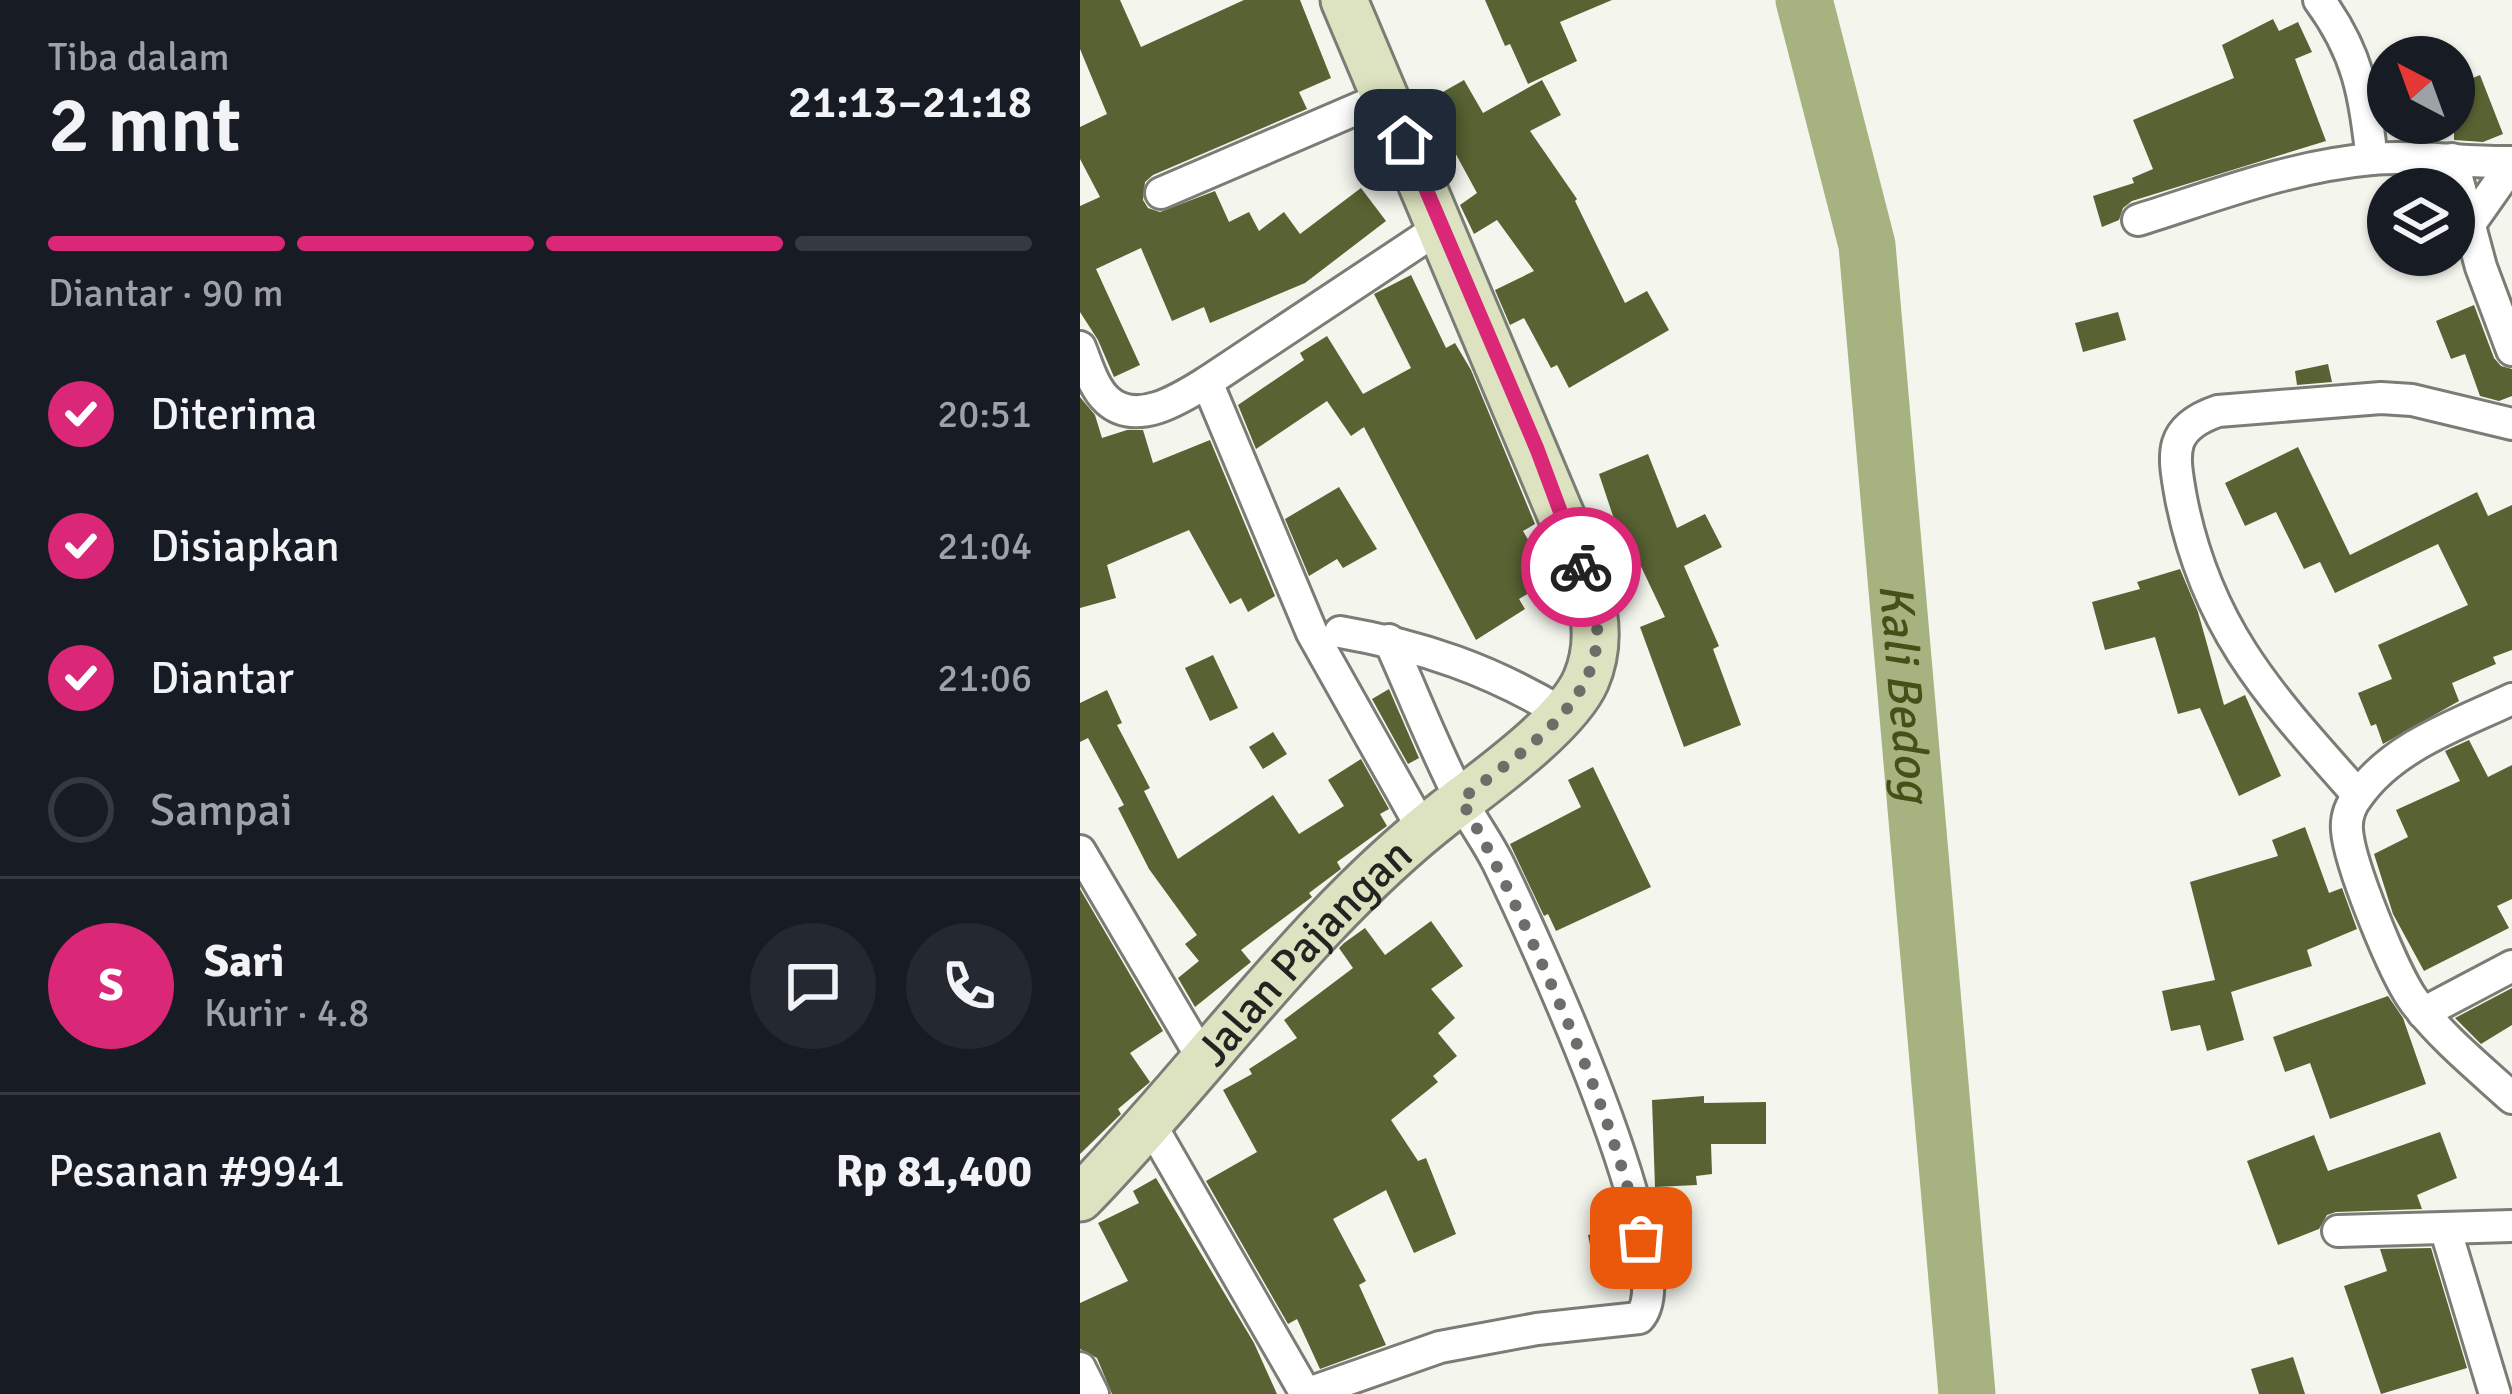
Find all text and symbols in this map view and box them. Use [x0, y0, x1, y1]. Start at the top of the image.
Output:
text: Tiba dalam [48, 33, 230, 81]
north arrow [2367, 36, 2475, 144]
map controls [2367, 36, 2475, 276]
text: 21:13–21:18 [788, 75, 1032, 130]
text: 2 mnt [48, 78, 241, 174]
pin [1354, 89, 1456, 191]
icon: home [1372, 107, 1438, 173]
button: layers [2367, 168, 2475, 276]
text: Diantar · 90 m [48, 269, 283, 317]
icon: check [48, 381, 114, 447]
text: Diterima [150, 387, 317, 442]
text: 20:51 [937, 390, 1032, 438]
courier [1521, 507, 1641, 627]
icon: check [48, 513, 114, 579]
text: Disiapkan [150, 519, 340, 574]
text: 21:04 [937, 522, 1032, 570]
icon: bike [1548, 534, 1614, 600]
water label: Kali Bedog [1866, 581, 1944, 808]
icon: check [48, 645, 114, 711]
text: Diantar [150, 651, 294, 706]
text: 21:06 [937, 654, 1032, 702]
text: Sampai [150, 783, 293, 838]
street label: Jalan Pajangan [1185, 827, 1424, 1077]
button: chat [750, 923, 876, 1049]
button: phone [906, 923, 1032, 1049]
text: Sari [204, 934, 284, 989]
text: S [98, 958, 124, 1013]
text: Kurir · 4.8 [204, 989, 369, 1037]
text: Pesanan #9941 [48, 1144, 345, 1199]
text: Rp 81,400 [835, 1144, 1032, 1199]
pin [1590, 1187, 1692, 1289]
icon: bag [1608, 1205, 1674, 1271]

